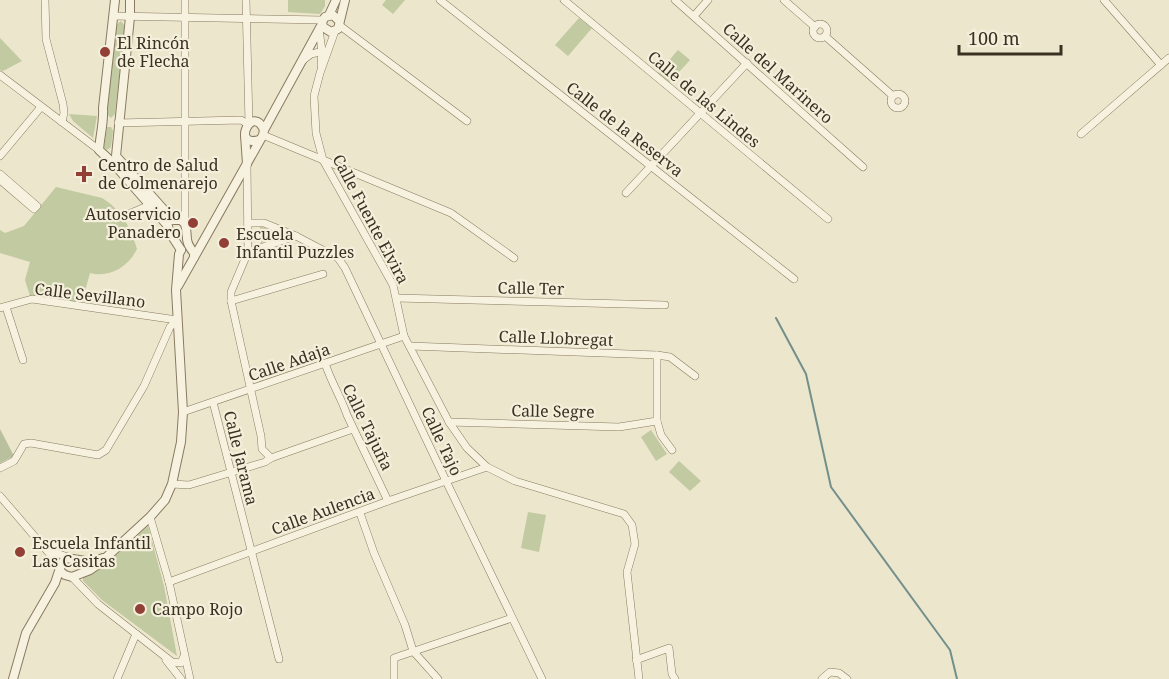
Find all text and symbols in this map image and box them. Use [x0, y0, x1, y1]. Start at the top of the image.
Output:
street label: Calle del Marinero [718, 18, 838, 128]
scale bar [959, 18, 1061, 56]
text: 100 m [968, 26, 1020, 50]
place label: El Rincón de Flecha [117, 32, 190, 72]
marker: El Rincón de Flecha [98, 45, 112, 59]
street label: Calle de las Lindes [643, 45, 765, 153]
street label: Calle de la Reserva [562, 76, 688, 182]
street label: Calle Fuente Elvira [328, 150, 414, 288]
place label: Centro de Salud de Colmenarejo [98, 154, 219, 194]
marker: Centro de Salud de Colmenarejo [75, 165, 93, 183]
place label: Autoservicio Panadero [85, 203, 181, 243]
marker: Autoservicio Panadero [186, 216, 200, 230]
place label: Escuela Infantil Puzzles [236, 223, 354, 263]
marker: Escuela Infantil Puzzles [217, 236, 231, 250]
street label: Calle Ter [498, 276, 565, 300]
street label: Calle Sevillano [33, 277, 147, 313]
street label: Calle Llobregat [498, 325, 614, 351]
street label: Calle Adaja [245, 338, 333, 386]
street label: Calle Tajuña [337, 380, 399, 474]
street label: Calle Segre [511, 399, 595, 423]
street label: Calle Tajo [416, 403, 468, 479]
street label: Calle Jarama [219, 408, 263, 508]
street label: Calle Aulencia [268, 482, 378, 540]
place label: Escuela Infantil Las Casitas [32, 532, 151, 572]
marker: Escuela Infantil Las Casitas [13, 545, 27, 559]
place label: Campo Rojo [152, 598, 243, 620]
marker: Campo Rojo [133, 602, 147, 616]

